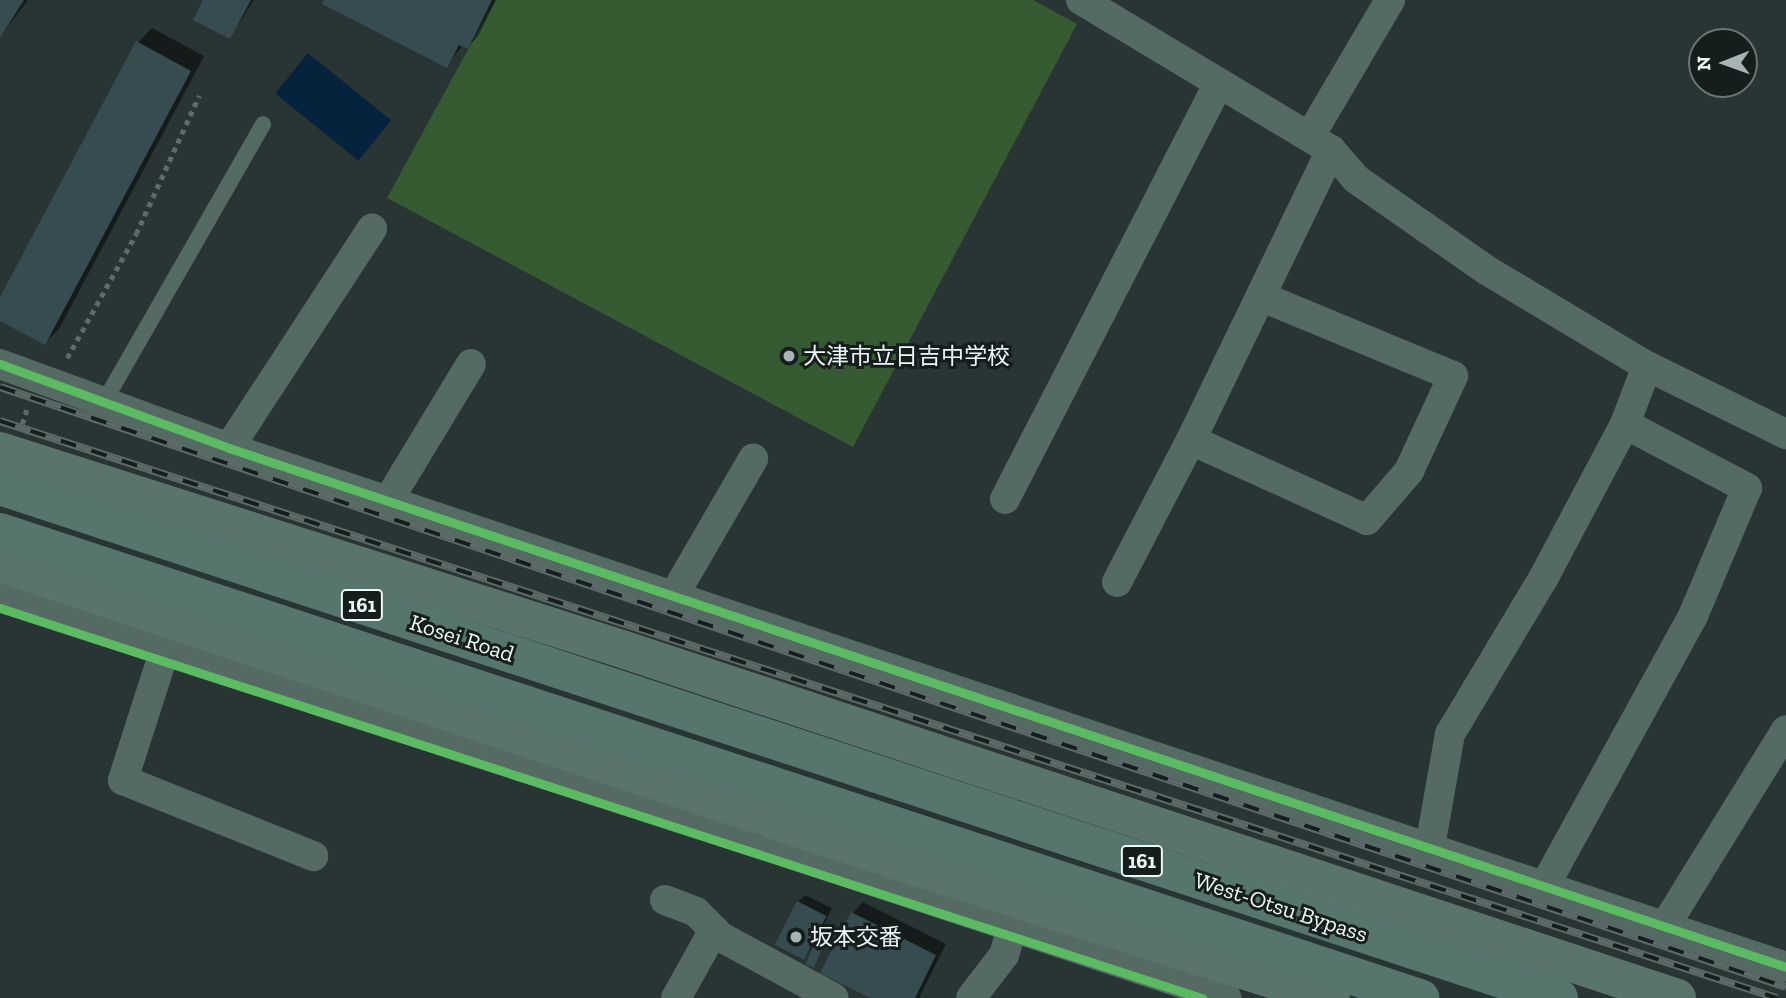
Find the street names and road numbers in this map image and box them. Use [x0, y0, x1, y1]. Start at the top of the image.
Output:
road number: 161 [339, 588, 385, 622]
street label: Kosei Road [406, 608, 518, 668]
road number: 161 [1119, 844, 1165, 878]
street label: West-Otsu Bypass [1191, 866, 1371, 948]

